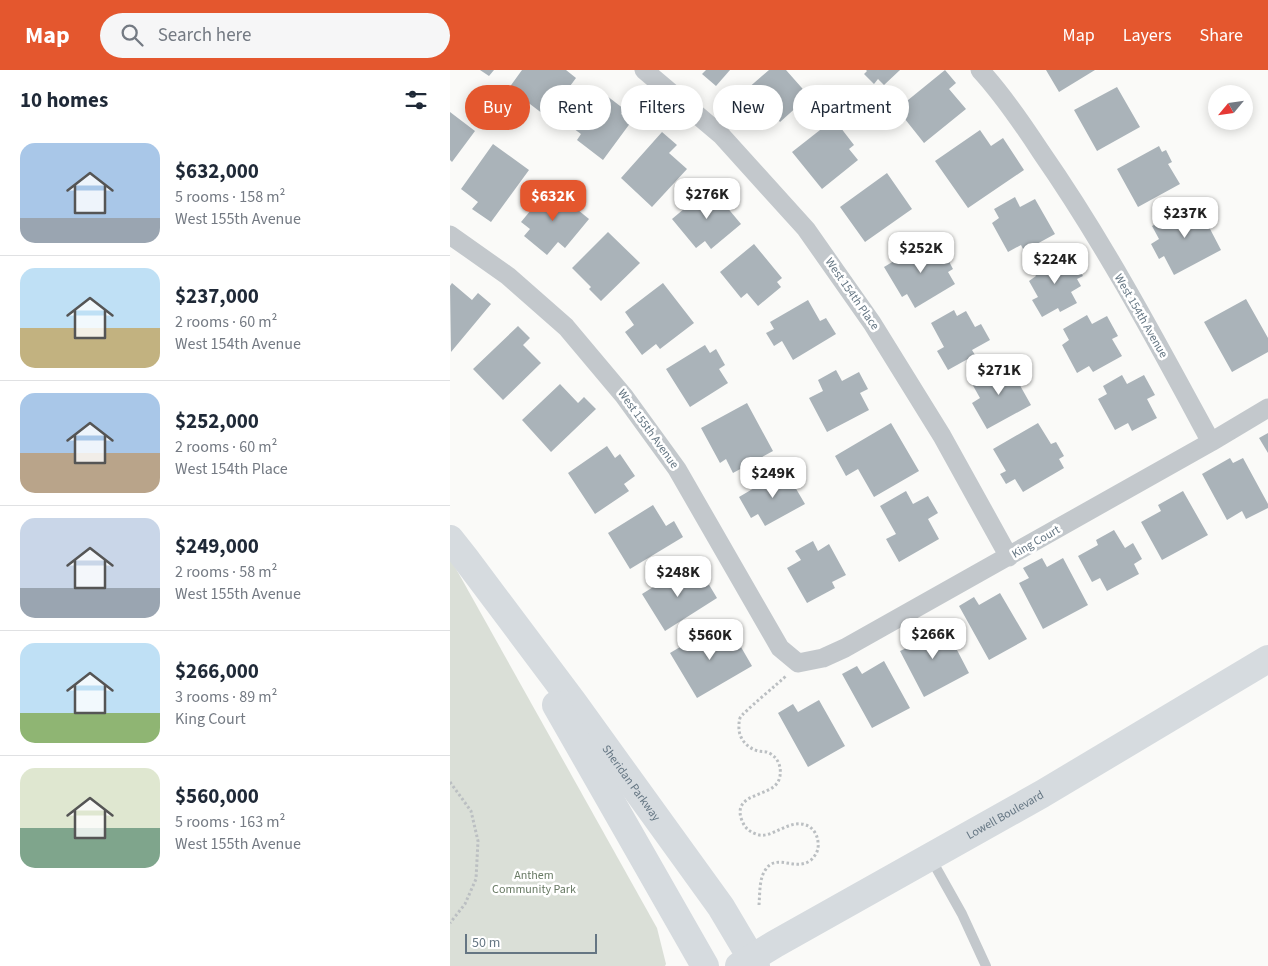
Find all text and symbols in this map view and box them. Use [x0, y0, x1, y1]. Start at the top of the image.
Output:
search box [100, 13, 450, 58]
text: Map [25, 18, 70, 53]
icon: search [118, 21, 146, 49]
text: Search here [158, 22, 251, 49]
text: Map [1063, 23, 1095, 48]
text: Layers [1123, 23, 1172, 48]
text: Share [1200, 23, 1243, 48]
text: 10 homes [20, 85, 108, 115]
chip: Buy [465, 85, 530, 130]
chip: Rent [540, 85, 611, 130]
chip: Filters [621, 85, 703, 130]
chip: New [713, 85, 783, 130]
chip: Apartment [793, 85, 909, 130]
north arrow [1208, 85, 1252, 130]
map controls [1208, 85, 1253, 130]
icon: filters [402, 86, 430, 114]
text: $632,000 [175, 156, 259, 186]
icon: home [60, 163, 120, 223]
pin: $276K [672, 178, 742, 220]
pin: $632K [518, 180, 588, 222]
text: $276K [685, 183, 729, 205]
text: $632K [531, 185, 575, 207]
text: 5 rooms · 158 m² [175, 186, 285, 208]
pin: $237K [1150, 196, 1220, 239]
text: $237K [1163, 202, 1207, 224]
text: West 155th Avenue [175, 208, 301, 230]
pin: $252K [886, 232, 956, 274]
text: $252K [899, 237, 943, 259]
pin: $224K [1020, 242, 1090, 285]
text: $224K [1033, 248, 1077, 270]
street label: West 154th Place [821, 254, 883, 334]
street label: West 154th Avenue [1110, 271, 1172, 361]
text: $237,000 [175, 281, 259, 311]
icon: home [60, 288, 120, 348]
text: 2 rooms · 60 m² [175, 311, 277, 333]
text: West 154th Avenue [175, 333, 301, 355]
pin: $271K [964, 354, 1034, 396]
text: $271K [977, 359, 1021, 381]
street label: West 155th Avenue [613, 386, 683, 472]
text: $252,000 [175, 406, 259, 436]
icon: home [60, 413, 120, 473]
text: 2 rooms · 60 m² [175, 436, 277, 458]
pin: $249K [738, 456, 808, 499]
text: West 154th Place [175, 458, 288, 480]
text: $249K [751, 462, 795, 484]
street label: King Court [1009, 521, 1063, 563]
text: $249,000 [175, 531, 259, 561]
icon: home [60, 538, 120, 598]
pin: $248K [643, 556, 713, 598]
text: 2 rooms · 58 m² [175, 561, 277, 583]
text: $248K [656, 561, 700, 583]
text: West 155th Avenue [175, 583, 301, 605]
pin: $560K [675, 618, 745, 661]
pin: $266K [898, 618, 968, 660]
text: $266K [911, 623, 955, 645]
text: $560K [688, 624, 732, 646]
text: $266,000 [175, 656, 259, 686]
icon: home [60, 663, 120, 723]
text: 3 rooms · 89 m² [175, 686, 277, 708]
text: King Court [175, 708, 246, 730]
street label: Sheridan Parkway [598, 741, 665, 825]
text: $560,000 [175, 781, 259, 811]
street label: Lowell Boulevard [963, 786, 1047, 843]
icon: home [60, 788, 120, 848]
text: 5 rooms · 163 m² [175, 811, 285, 833]
text: West 155th Avenue [175, 833, 301, 855]
park label: Anthem Community Park [492, 867, 576, 898]
scale bar [465, 931, 598, 954]
text: 50 m [472, 933, 500, 953]

